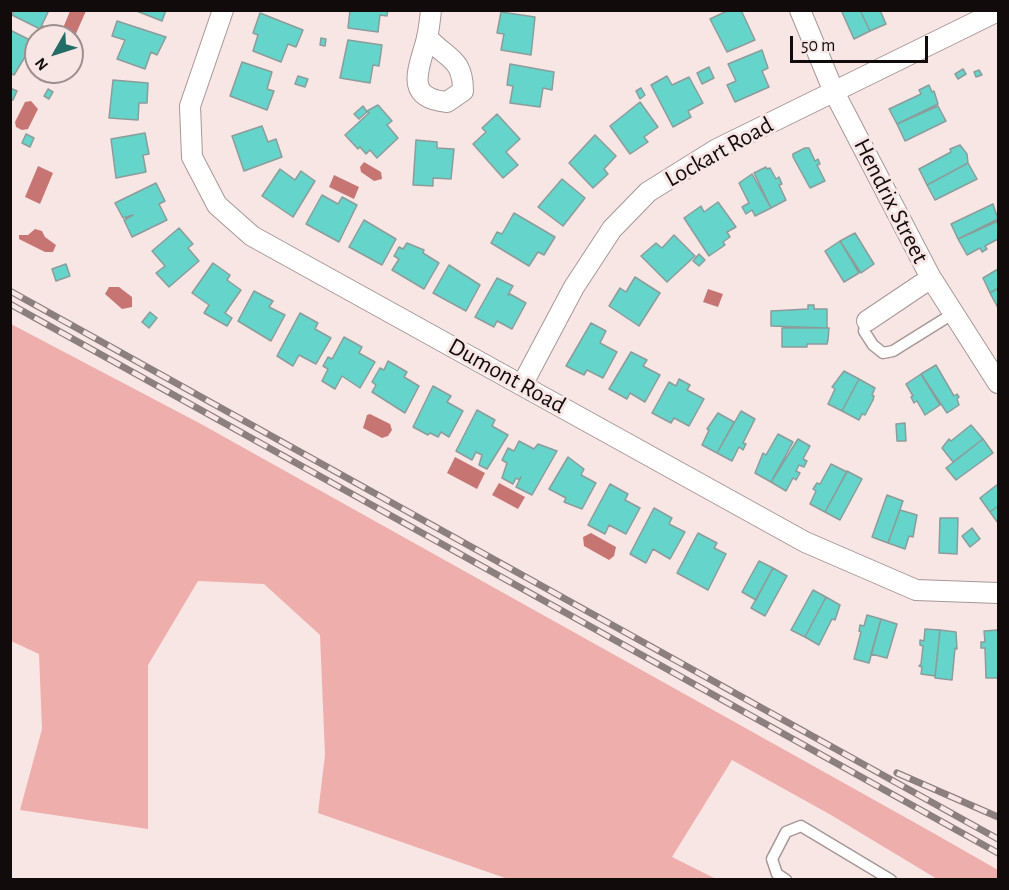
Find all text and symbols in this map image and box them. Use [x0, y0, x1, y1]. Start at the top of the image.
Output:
north arrow [24, 24, 84, 84]
scale bar [793, 24, 931, 62]
text: 50 m [801, 37, 835, 55]
text: N [32, 55, 51, 73]
street label: Lockart Road [660, 111, 778, 193]
street label: Hendrix Street [847, 134, 935, 268]
street label: Dumont Road [443, 332, 571, 420]

